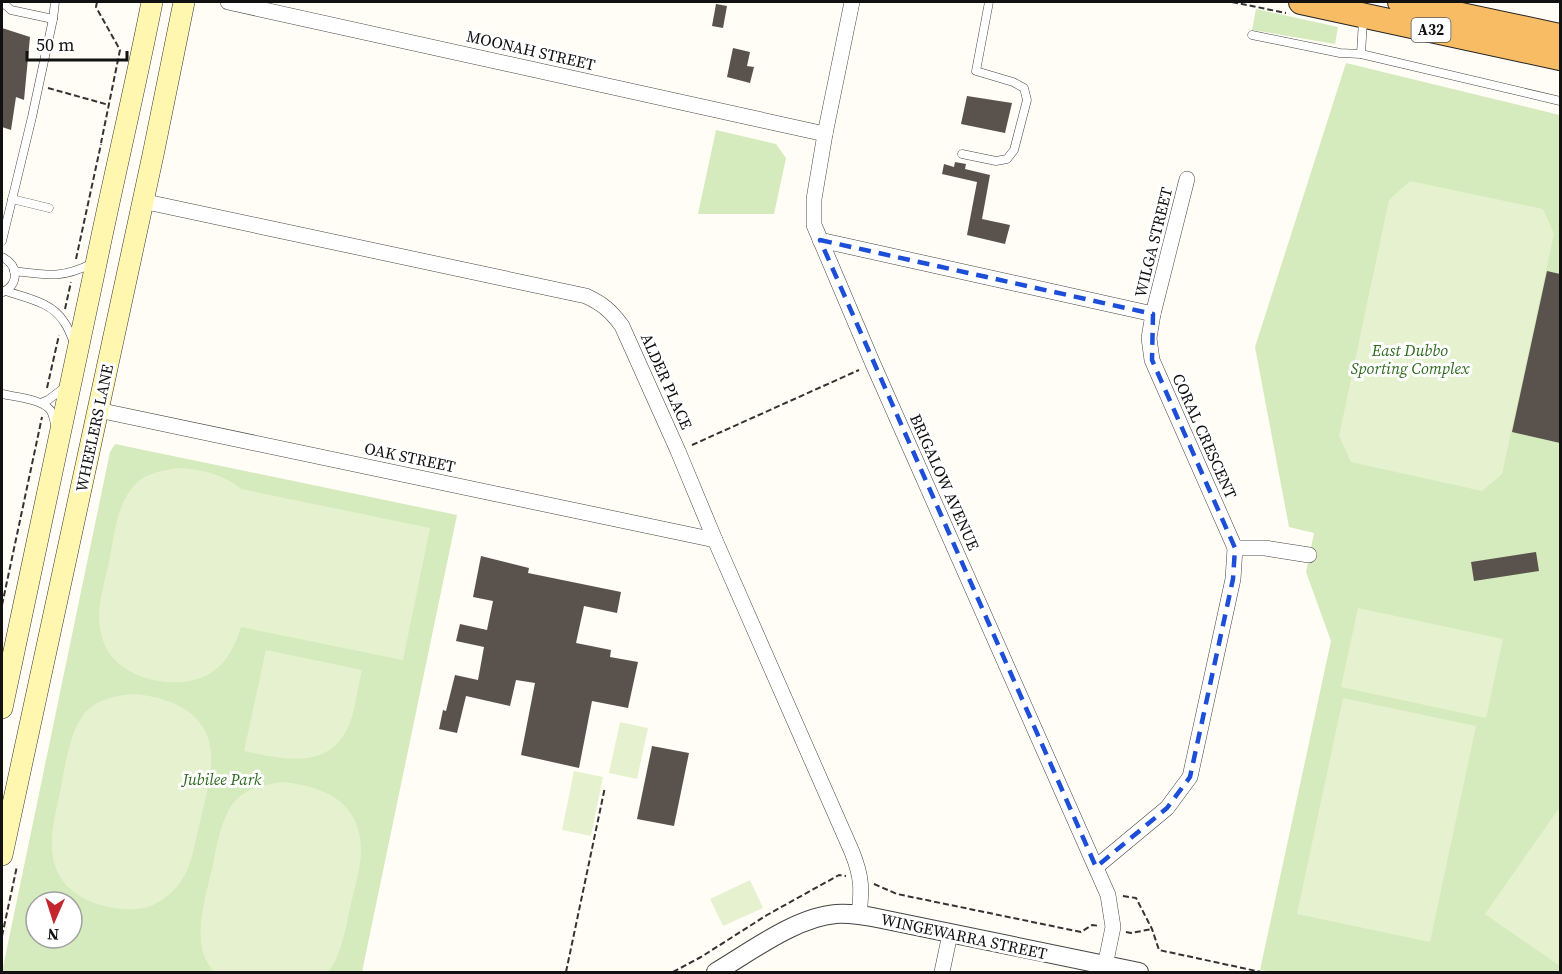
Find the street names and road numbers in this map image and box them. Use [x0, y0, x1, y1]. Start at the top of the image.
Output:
road number: A32 [1412, 18, 1450, 42]
street label: MOONAH STREET [464, 24, 598, 76]
street label: WILGA STREET [1129, 184, 1177, 299]
street label: ALDER PLACE [636, 330, 698, 433]
street label: WHEELERS LANE [70, 362, 118, 494]
street label: CORAL CRESCENT [1168, 370, 1243, 502]
street label: BRIGALOW AVENUE [905, 410, 985, 554]
street label: OAK STREET [362, 437, 458, 477]
street label: WINGEWARRA STREET [879, 908, 1049, 964]

